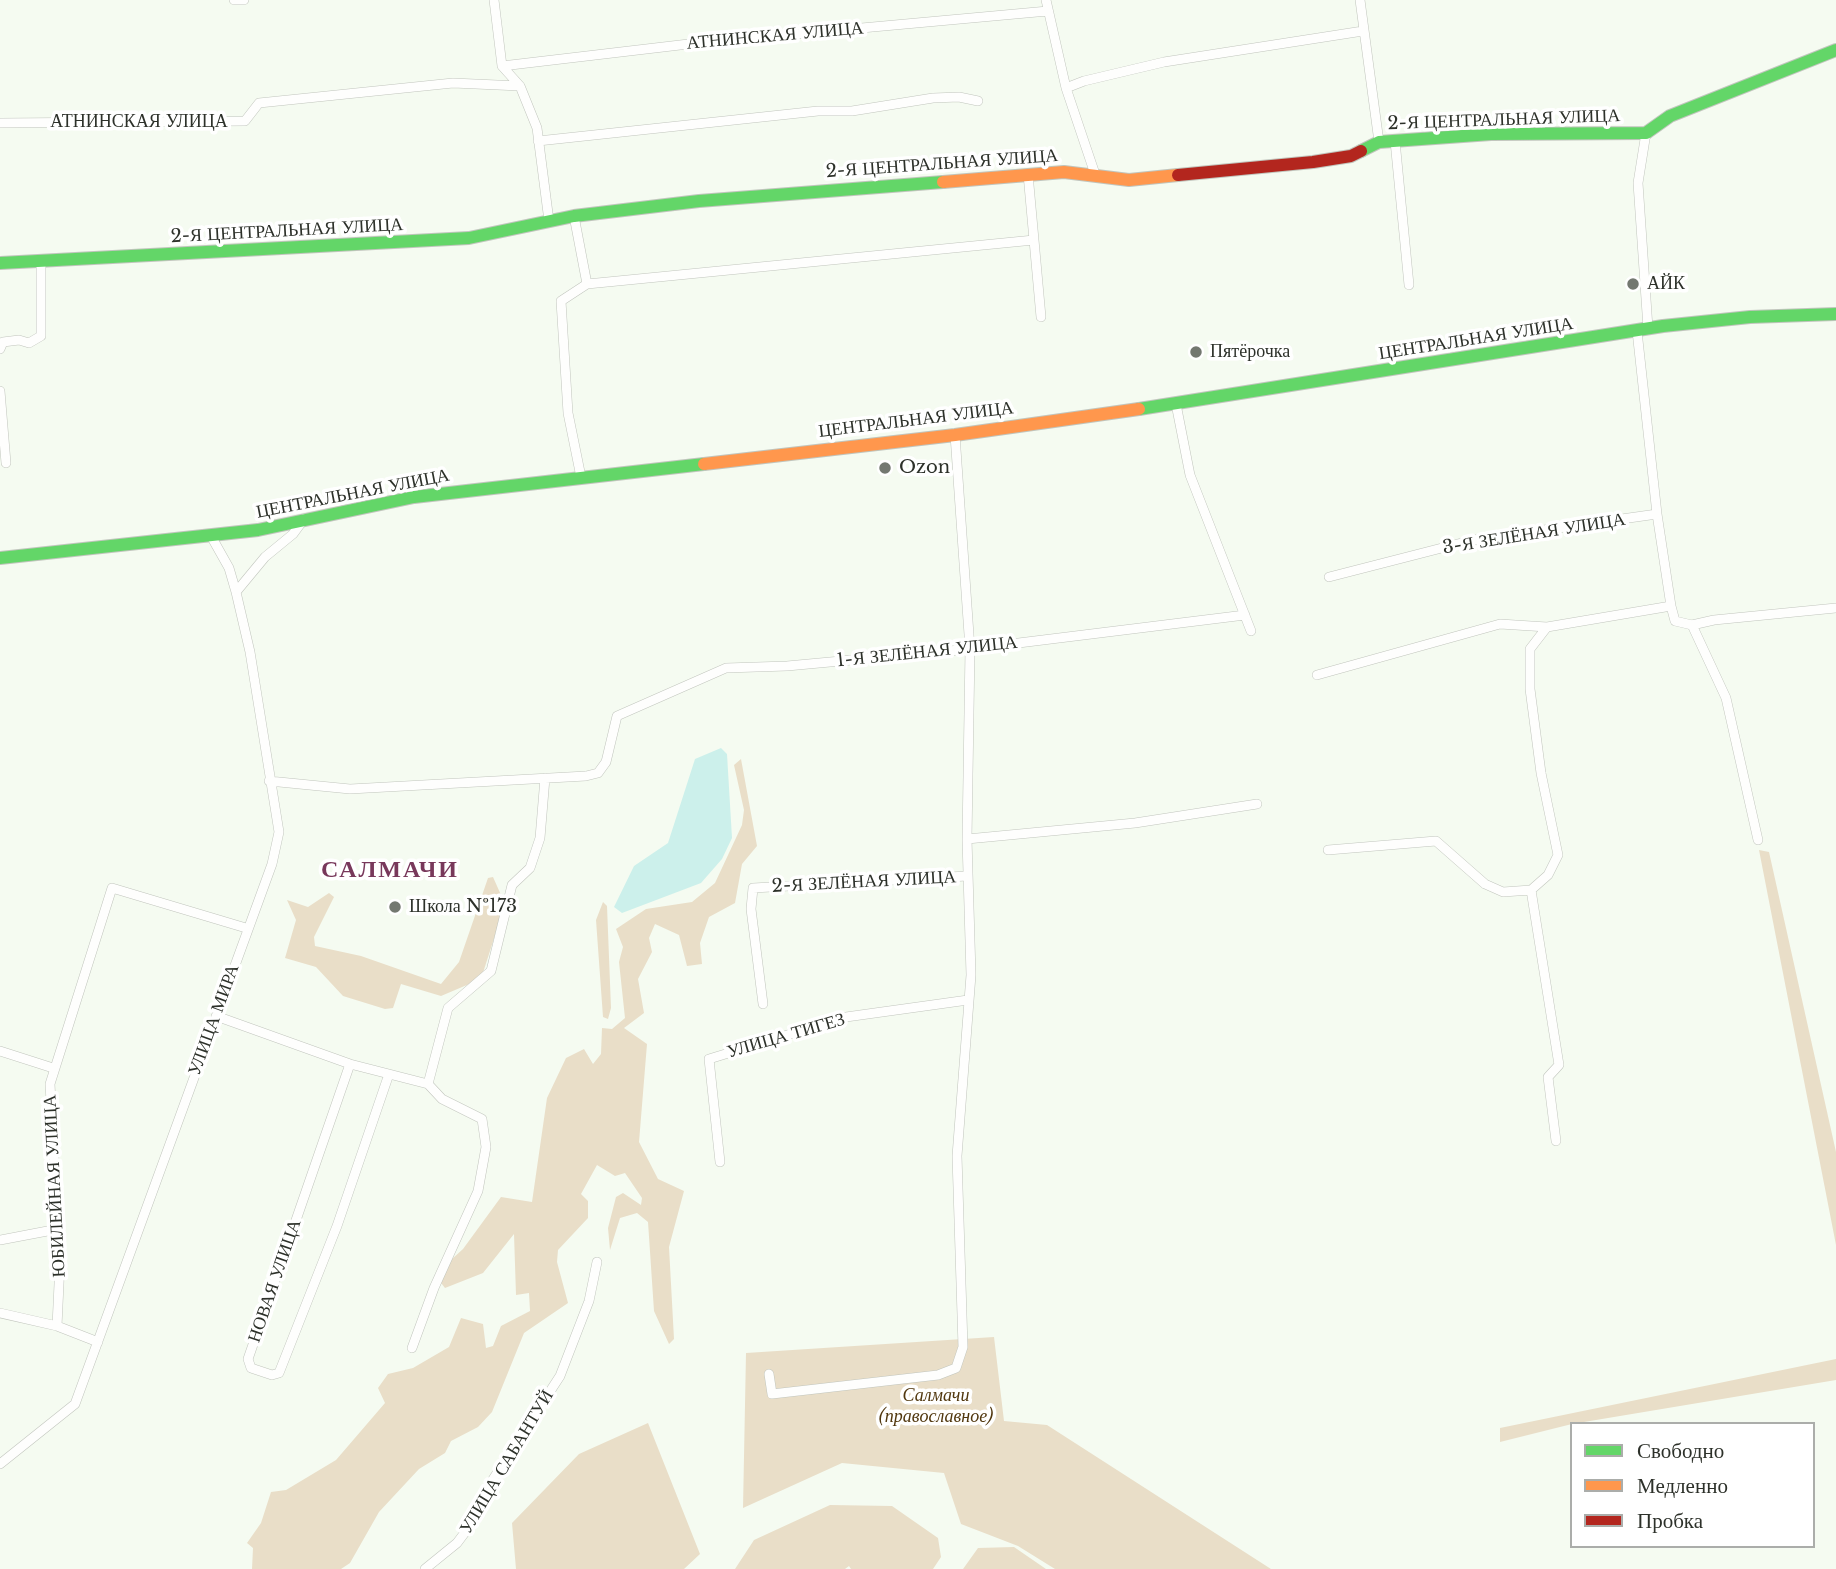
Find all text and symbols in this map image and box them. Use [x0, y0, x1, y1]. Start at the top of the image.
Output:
street label: АТНИНСКАЯ УЛИЦА [686, 18, 864, 54]
street label: 2-Я ЦЕНТРАЛЬНАЯ УЛИЦА [1387, 105, 1621, 135]
street label: АТНИНСКАЯ УЛИЦА [50, 111, 228, 133]
street label: 2-Я ЦЕНТРАЛЬНАЯ УЛИЦА [825, 145, 1059, 183]
street label: 2-Я ЦЕНТРАЛЬНАЯ УЛИЦА [170, 214, 404, 248]
place label: АЙК [1647, 273, 1685, 295]
marker: АЙК [1625, 276, 1641, 292]
street label: ЦЕНТРАЛЬНАЯ УЛИЦА [1377, 313, 1575, 365]
place label: Пятёрочка [1210, 341, 1290, 363]
marker: Пятёрочка [1188, 344, 1204, 360]
street label: ЦЕНТРАЛЬНАЯ УЛИЦА [817, 397, 1015, 443]
place label: Ozon [899, 457, 950, 479]
marker: Ozon [877, 460, 893, 476]
street label: ЦЕНТРАЛЬНАЯ УЛИЦА [255, 465, 451, 523]
street label: 3-Я ЗЕЛЁНАЯ УЛИЦА [1441, 509, 1627, 559]
street label: 1-Я ЗЕЛЁНАЯ УЛИЦА [836, 632, 1018, 672]
district label: САЛМАЧИ [322, 856, 458, 884]
street label: 2-Я ЗЕЛЁНАЯ УЛИЦА [771, 866, 957, 898]
place label: Школа №173 [409, 896, 517, 918]
marker: Школа №173 [387, 899, 403, 915]
street label: УЛИЦА МИРА [184, 961, 244, 1079]
street label: УЛИЦА ТИГЕЗ [725, 1009, 847, 1063]
street label: ЮБИЛЕЙНАЯ УЛИЦА [39, 1094, 71, 1278]
street label: НОВАЯ УЛИЦА [244, 1217, 306, 1345]
park label: Салмачи (православное) [879, 1385, 993, 1428]
street label: УЛИЦА САБАНТУЙ [456, 1386, 558, 1538]
legend [1570, 1422, 1815, 1548]
text: Свободно [1637, 1438, 1724, 1464]
text: Медленно [1637, 1473, 1728, 1499]
text: Пробка [1637, 1508, 1703, 1534]

